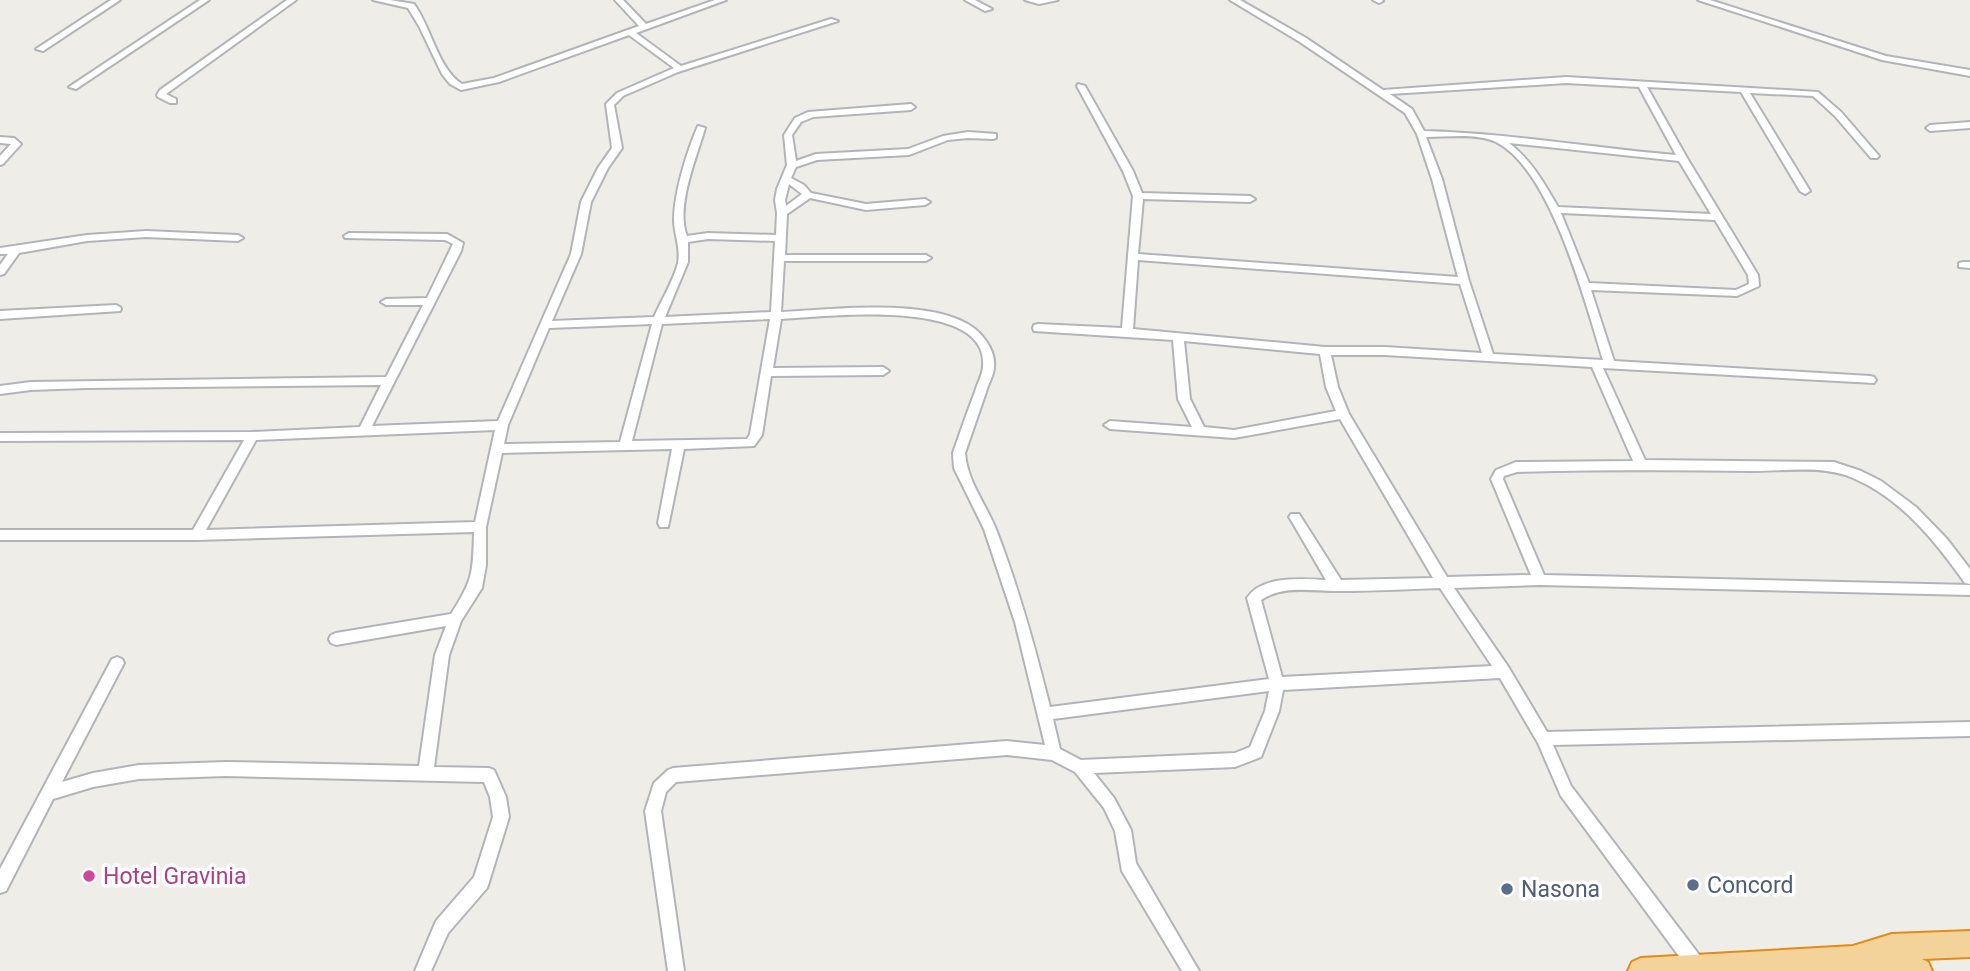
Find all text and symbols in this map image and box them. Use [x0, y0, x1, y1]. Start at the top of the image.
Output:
place label: Hotel Gravinia [103, 863, 246, 890]
marker: Hotel Gravinia [81, 868, 97, 884]
place label: Concord [1707, 872, 1794, 899]
place label: Nasona [1521, 876, 1600, 903]
marker: Concord [1685, 877, 1701, 893]
marker: Nasona [1499, 881, 1515, 897]

